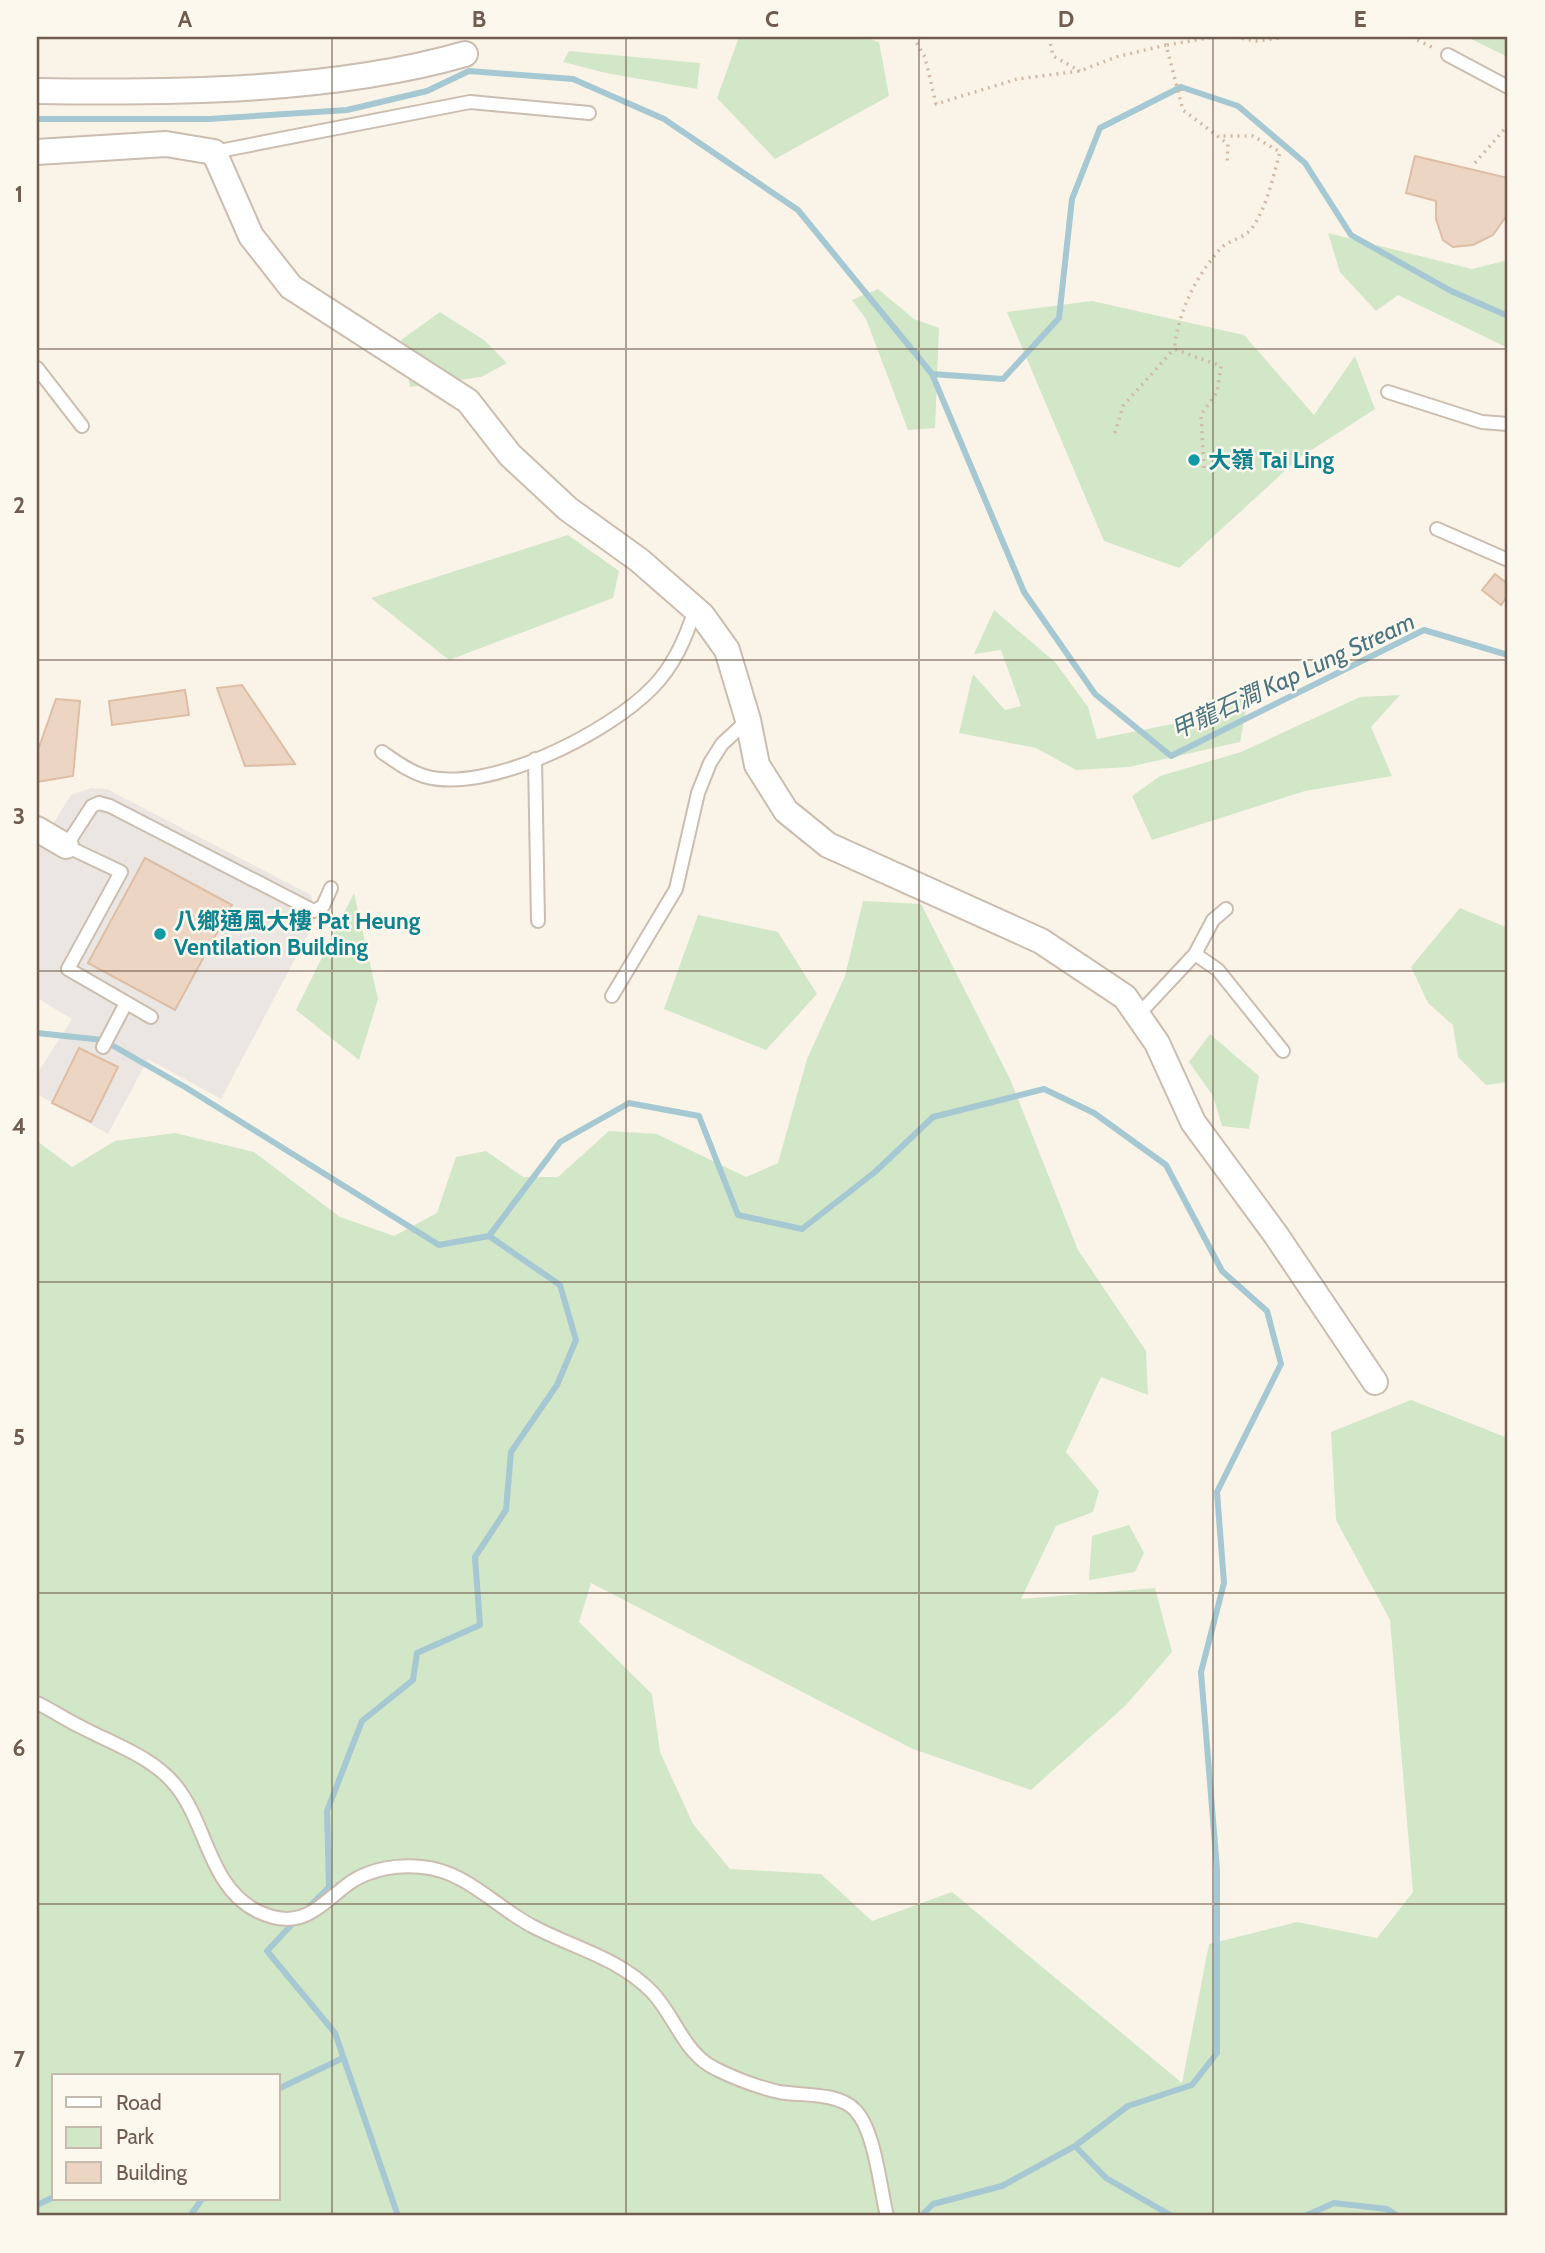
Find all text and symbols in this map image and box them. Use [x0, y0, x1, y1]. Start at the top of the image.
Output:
text: A [178, 5, 193, 33]
text: B [472, 5, 486, 33]
text: C [765, 5, 779, 33]
text: D [1058, 5, 1074, 33]
text: E [1353, 5, 1367, 33]
text: 1 [15, 180, 23, 208]
place label: 大嶺 Tai Ling [1208, 446, 1335, 474]
marker: 大嶺 Tai Ling [1186, 452, 1202, 468]
text: 2 [13, 491, 25, 519]
water label: 甲龍石澗 Kap Lung Stream [1166, 606, 1419, 745]
text: 3 [13, 802, 25, 830]
place label: 八鄉通風大樓 Pat Heung Ventilation Building [174, 907, 421, 961]
marker: 八鄉通風大樓 Pat Heung Ventilation Building [152, 926, 168, 942]
text: 4 [12, 1112, 26, 1140]
text: 5 [13, 1423, 25, 1451]
text: 6 [13, 1734, 25, 1762]
text: 7 [13, 2045, 25, 2073]
legend [52, 2074, 280, 2200]
text: Road [116, 2090, 162, 2115]
text: Park [116, 2124, 154, 2149]
text: Building [116, 2160, 188, 2185]

